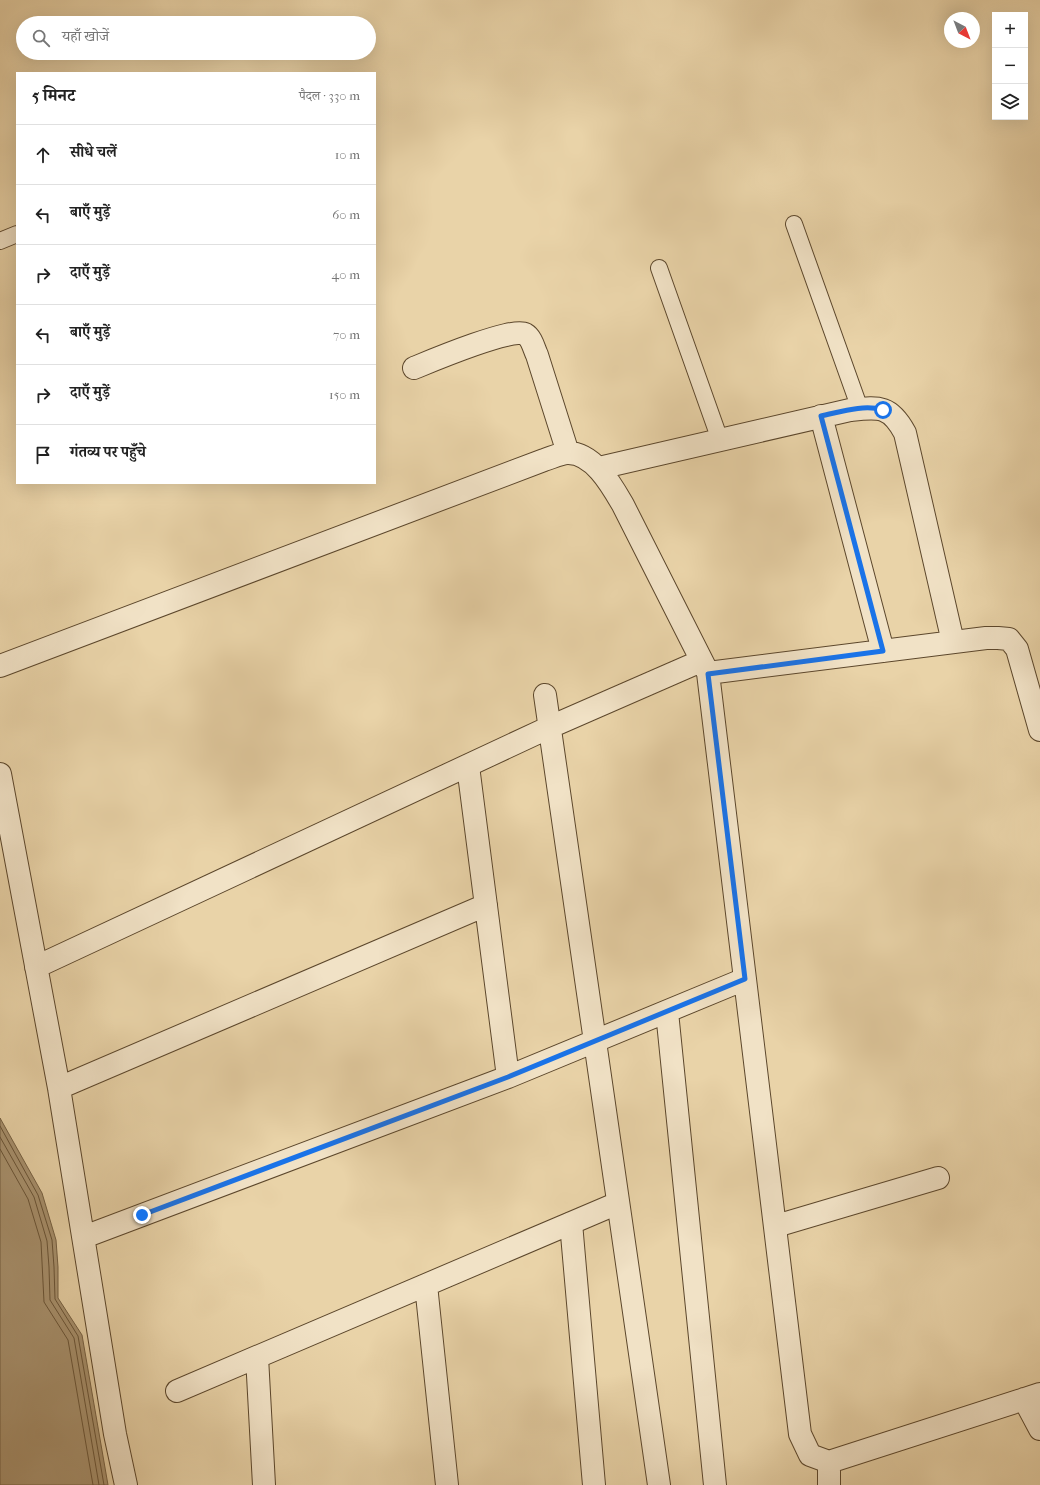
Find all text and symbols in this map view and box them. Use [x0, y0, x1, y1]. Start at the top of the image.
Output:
north arrow [944, 12, 980, 48]
map controls [992, 12, 1028, 120]
button: + [992, 12, 1028, 48]
search box [16, 16, 376, 60]
icon: search [30, 27, 52, 49]
text: यहाँ खोजें [62, 27, 109, 45]
button: − [992, 48, 1028, 84]
button: layers [992, 84, 1028, 120]
text: 5 मिनट [32, 85, 75, 105]
text: पैदल · 330 m [299, 88, 360, 103]
text: सीधे चलें [70, 143, 117, 161]
icon: ahead [32, 144, 54, 166]
text: 10 m [335, 147, 360, 162]
text: बाएँ मुड़ें [70, 203, 110, 221]
icon: left [32, 204, 54, 226]
text: 60 m [332, 207, 360, 222]
text: दाएँ मुड़ें [70, 263, 110, 281]
icon: right [32, 264, 54, 286]
text: 40 m [332, 267, 360, 282]
text: बाएँ मुड़ें [70, 323, 110, 341]
icon: left [32, 324, 54, 346]
text: 70 m [333, 327, 360, 342]
text: दाएँ मुड़ें [70, 383, 110, 401]
icon: right [32, 384, 54, 406]
text: 150 m [329, 387, 360, 402]
route start [874, 401, 892, 419]
text: गंतव्य पर पहुँचे [70, 443, 146, 461]
icon: arrive [32, 444, 54, 466]
route end [133, 1206, 151, 1224]

